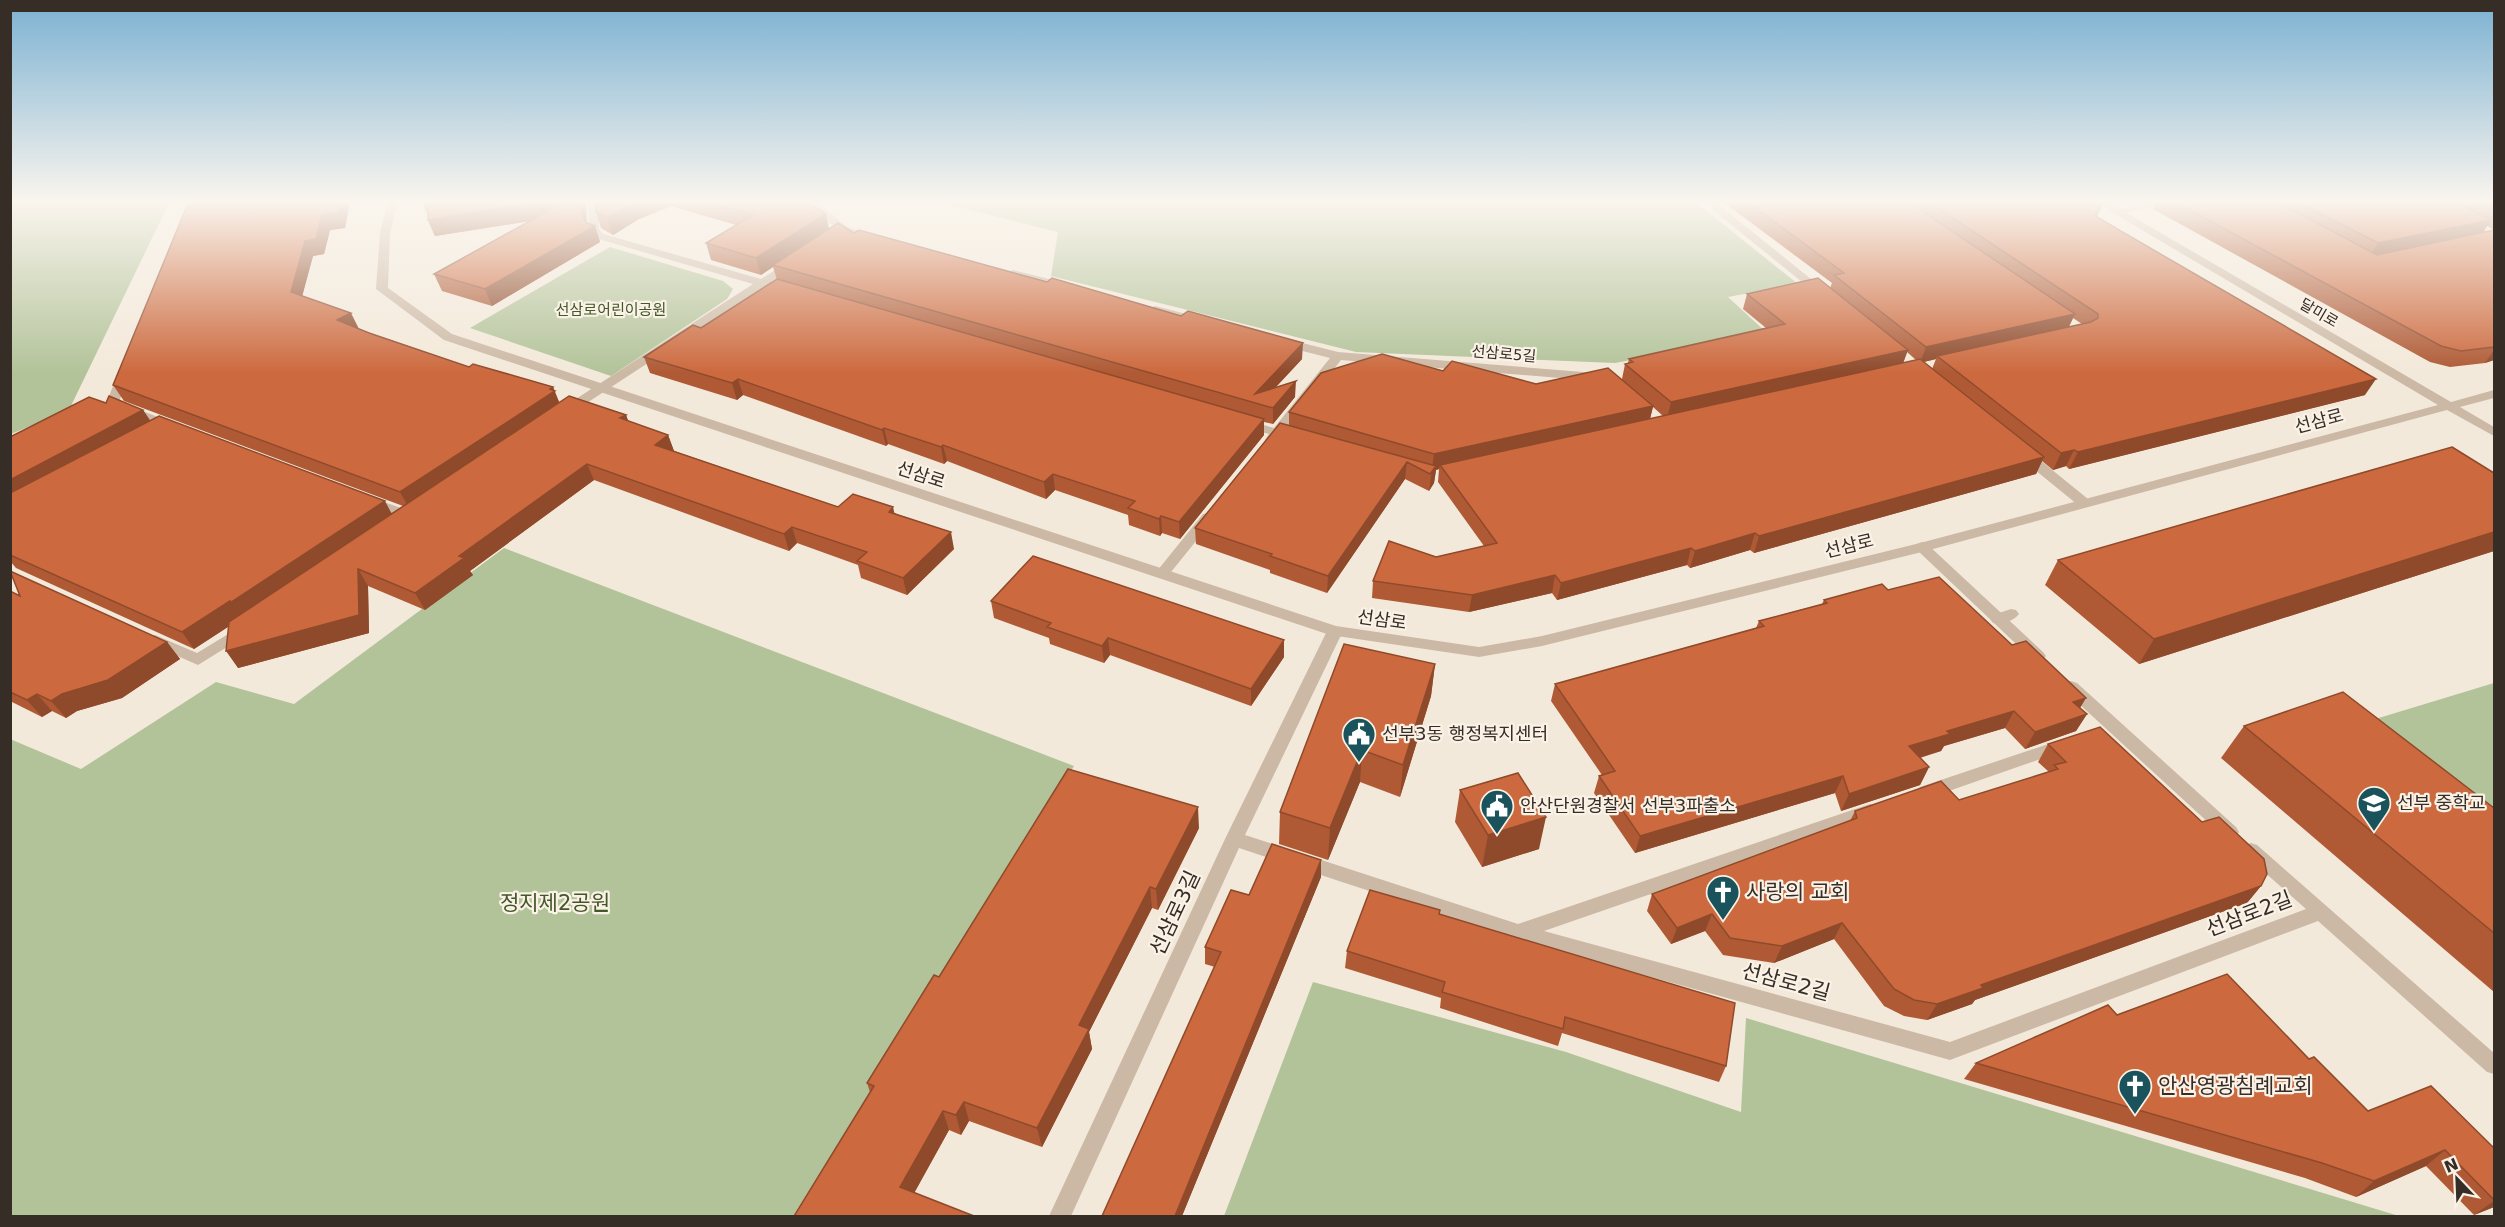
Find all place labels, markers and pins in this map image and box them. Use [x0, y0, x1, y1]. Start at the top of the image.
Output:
public building icon: 선부3동 행정복지센터 [1341, 716, 1377, 763]
place label: 선부3동 행정복지센터 [1382, 723, 1548, 744]
school or university icon: 선부 중학교 [2356, 785, 2392, 832]
public building icon: 안산단원경찰서 선부3파출소 [1479, 788, 1515, 835]
place label: 선부 중학교 [2397, 792, 2486, 813]
place label: 안산단원경찰서 선부3파출소 [1520, 795, 1736, 816]
church icon: 사랑의 교회 [1705, 874, 1741, 921]
place label: 사랑의 교회 [1746, 880, 1849, 904]
church icon: 안산영광침례교회 [2117, 1068, 2153, 1115]
place label: 안산영광침례교회 [2158, 1074, 2313, 1098]

